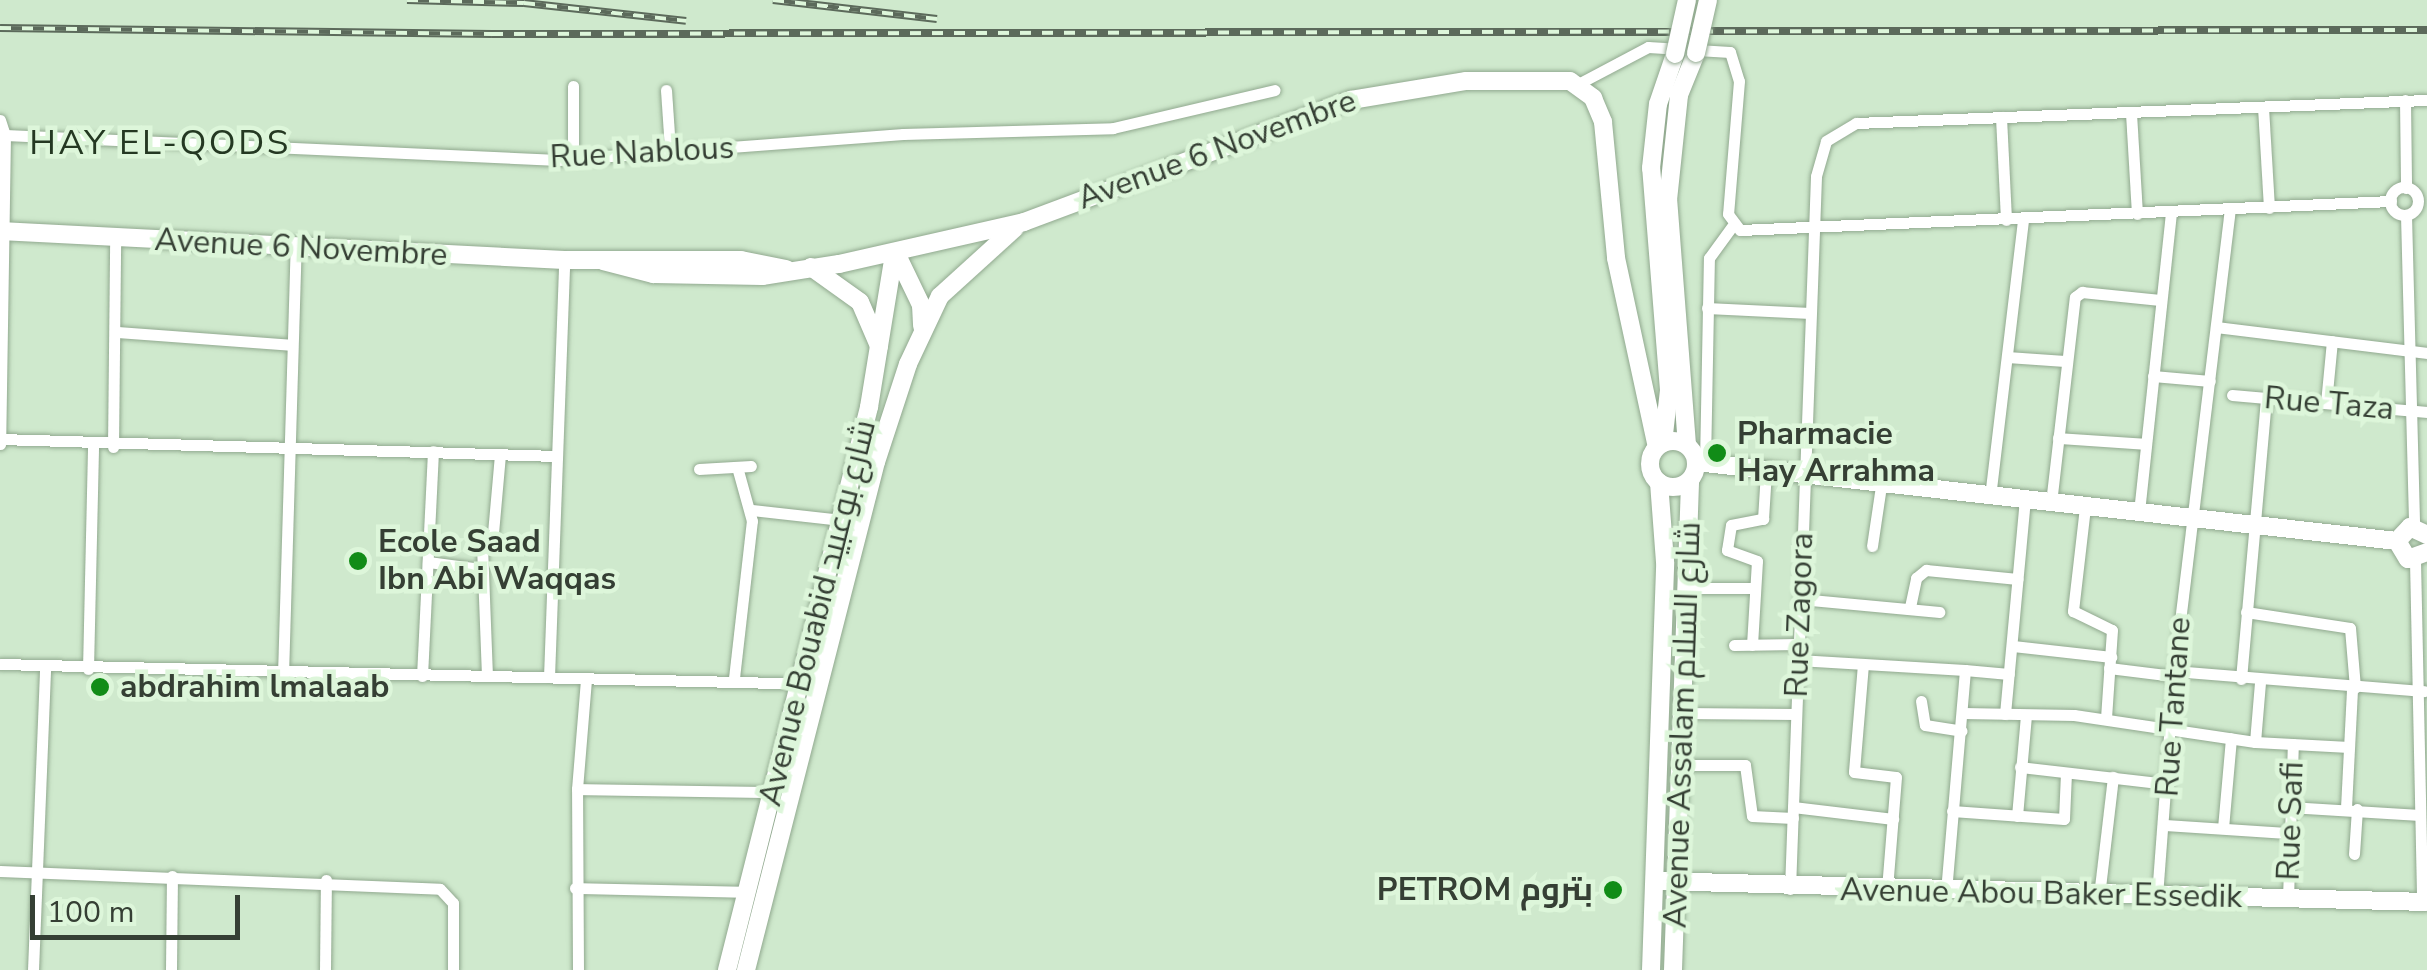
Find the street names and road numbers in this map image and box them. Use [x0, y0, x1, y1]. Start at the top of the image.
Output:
street label: Avenue 6 Novembre [1073, 82, 1361, 218]
street label: Rue Nablous [549, 129, 735, 177]
street label: Avenue 6 Novembre [154, 221, 448, 275]
street label: Rue Taza [2263, 379, 2395, 429]
street label: Avenue Bouabid شارع بوعبيد [751, 416, 885, 810]
street label: Avenue Assalam شارع السلام [1657, 521, 1709, 929]
street label: Rue Zagora [1778, 532, 1822, 698]
street label: Rue Tantane [2149, 616, 2199, 798]
street label: Rue Safi [2270, 761, 2312, 881]
street label: Avenue Abou Baker Essedik [1840, 871, 2242, 917]

